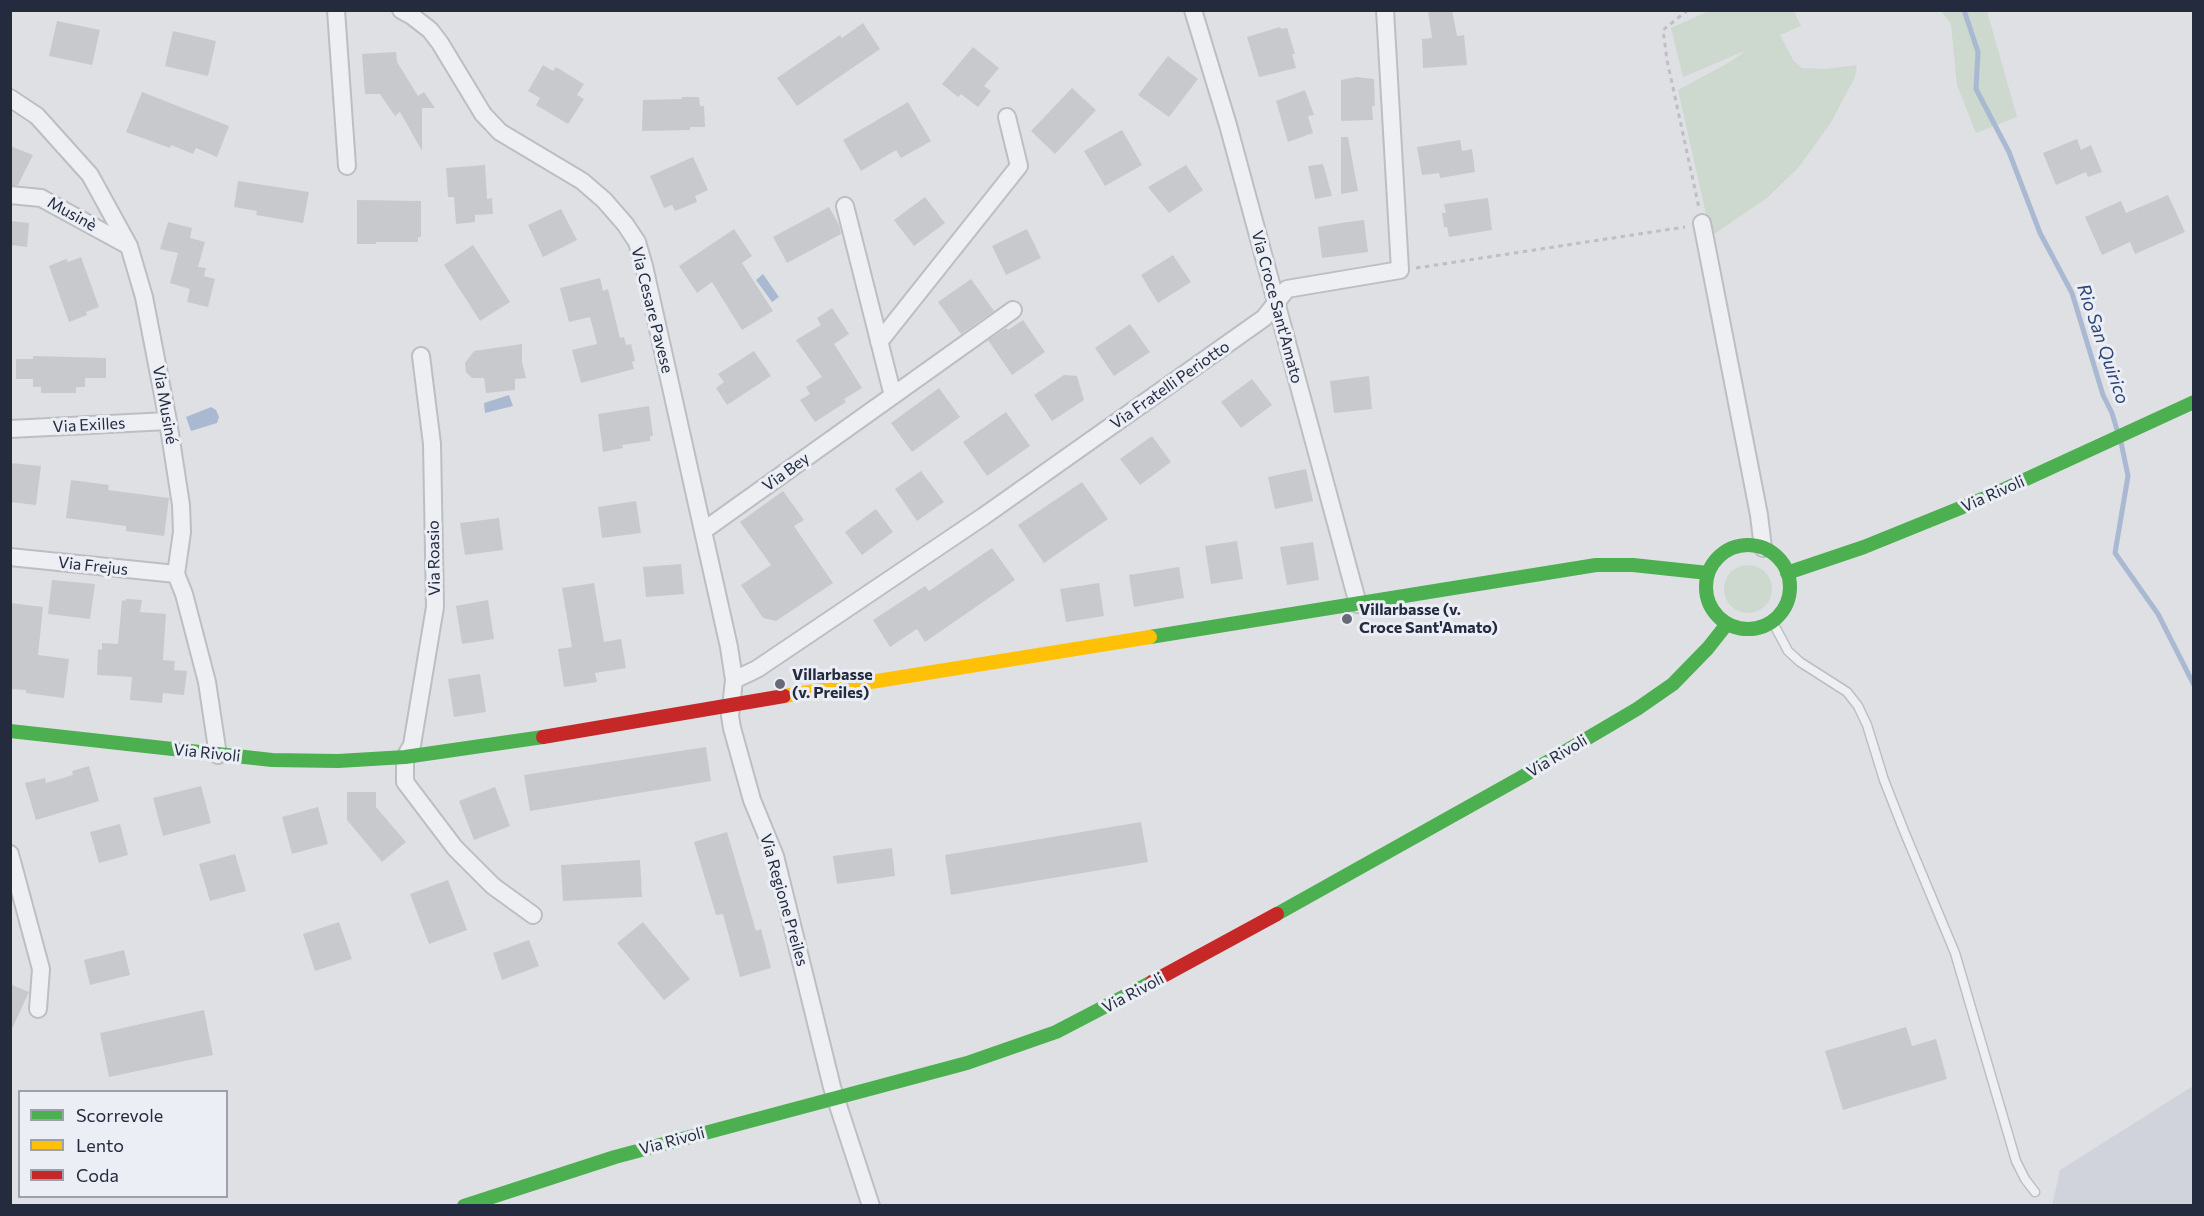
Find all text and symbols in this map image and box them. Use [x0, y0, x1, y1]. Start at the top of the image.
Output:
street label: Musinè [44, 193, 100, 235]
street label: Via Croce Sant'Amato [1247, 228, 1307, 386]
street label: Via Cesare Pavese [627, 245, 677, 375]
water label: Rio San Quirico [2072, 281, 2134, 407]
street label: Via Fratelli Periotto [1107, 337, 1233, 433]
street label: Via Musiné [149, 364, 181, 446]
street label: Via Exilles [52, 414, 126, 436]
street label: Via Bey [759, 449, 813, 495]
street label: Via Rivoli [1958, 472, 2028, 516]
street label: Via Roasio [424, 520, 444, 596]
street label: Via Frejus [57, 553, 129, 579]
place label: Villarbasse (v. Croce Sant'Amato) [1359, 600, 1498, 638]
marker: Villarbasse (v. Croce Sant'Amato) [1340, 612, 1354, 626]
place label: Villarbasse (v. Preiles) [792, 665, 873, 703]
marker: Villarbasse (v. Preiles) [773, 677, 787, 691]
street label: Via Rivoli [1523, 731, 1591, 781]
street label: Via Rivoli [173, 740, 241, 766]
street label: Via Regione Preiles [756, 832, 812, 968]
street label: Via Rivoli [1099, 969, 1167, 1017]
legend [18, 1090, 228, 1198]
text: Scorrevole [76, 1104, 163, 1126]
street label: Via Rivoli [637, 1123, 707, 1159]
text: Lento [76, 1134, 124, 1156]
text: Coda [76, 1164, 119, 1186]

